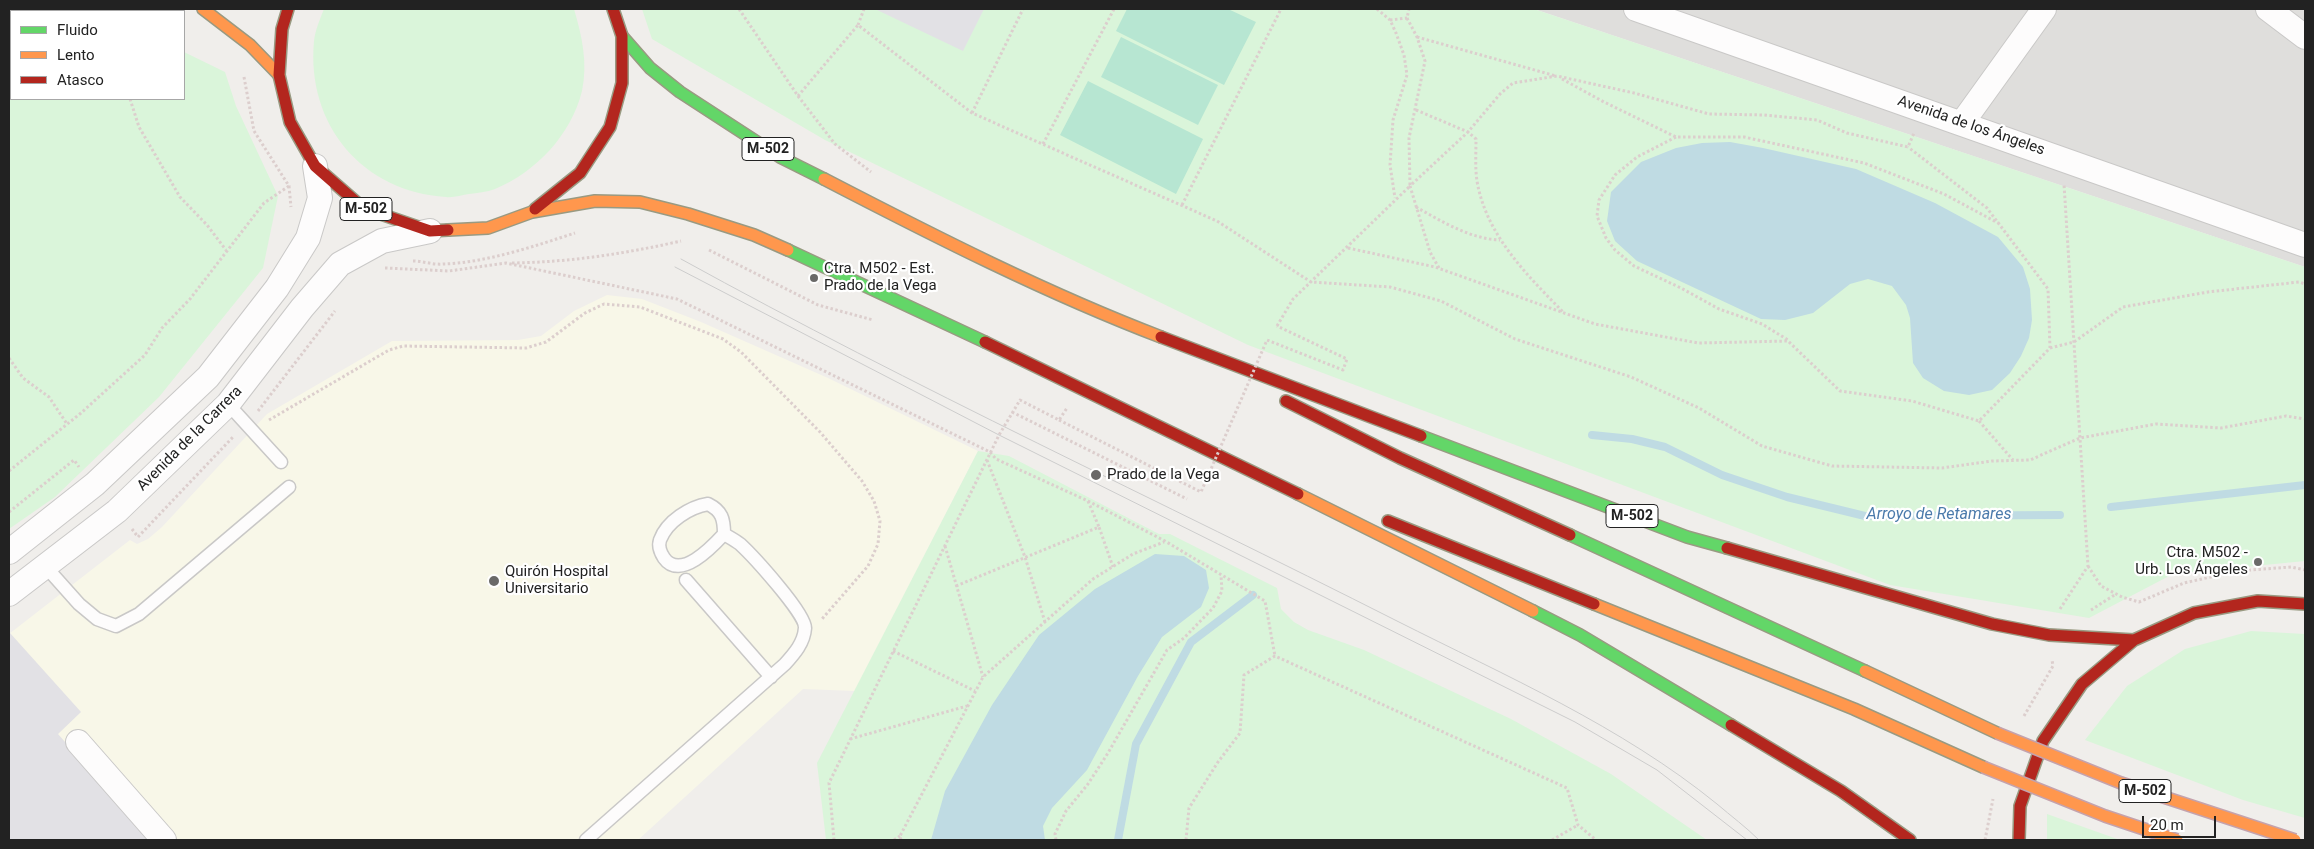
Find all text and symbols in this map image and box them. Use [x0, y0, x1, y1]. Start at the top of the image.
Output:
legend [10, 10, 185, 100]
text: Fluido [57, 21, 98, 39]
text: Lento [57, 46, 95, 64]
text: Atasco [57, 71, 104, 89]
street label: Avenida de los Ángeles [1895, 92, 2047, 160]
road number: M-502 [742, 138, 794, 160]
road number: M-502 [340, 198, 392, 220]
place label: Ctra. M502 - Est. Prado de la Vega [824, 260, 937, 295]
marker: Ctra. M502 - Est. Prado de la Vega [808, 272, 820, 284]
street label: Avenida de la Carrera [134, 383, 246, 495]
place label: Prado de la Vega [1107, 466, 1220, 484]
marker: Prado de la Vega [1089, 468, 1103, 482]
road number: M-502 [1606, 504, 1658, 528]
water label: Arroyo de Retamares [1867, 505, 2011, 525]
place label: Ctra. M502 - Urb. Los Ángeles [2135, 544, 2248, 579]
marker: Ctra. M502 - Urb. Los Ángeles [2252, 556, 2264, 568]
place label: Quirón Hospital Universitario [505, 563, 609, 598]
marker: Quirón Hospital Universitario [487, 574, 501, 588]
road number: M-502 [2119, 779, 2171, 802]
scale bar [2144, 806, 2218, 838]
text: 20 m [2150, 816, 2184, 834]

